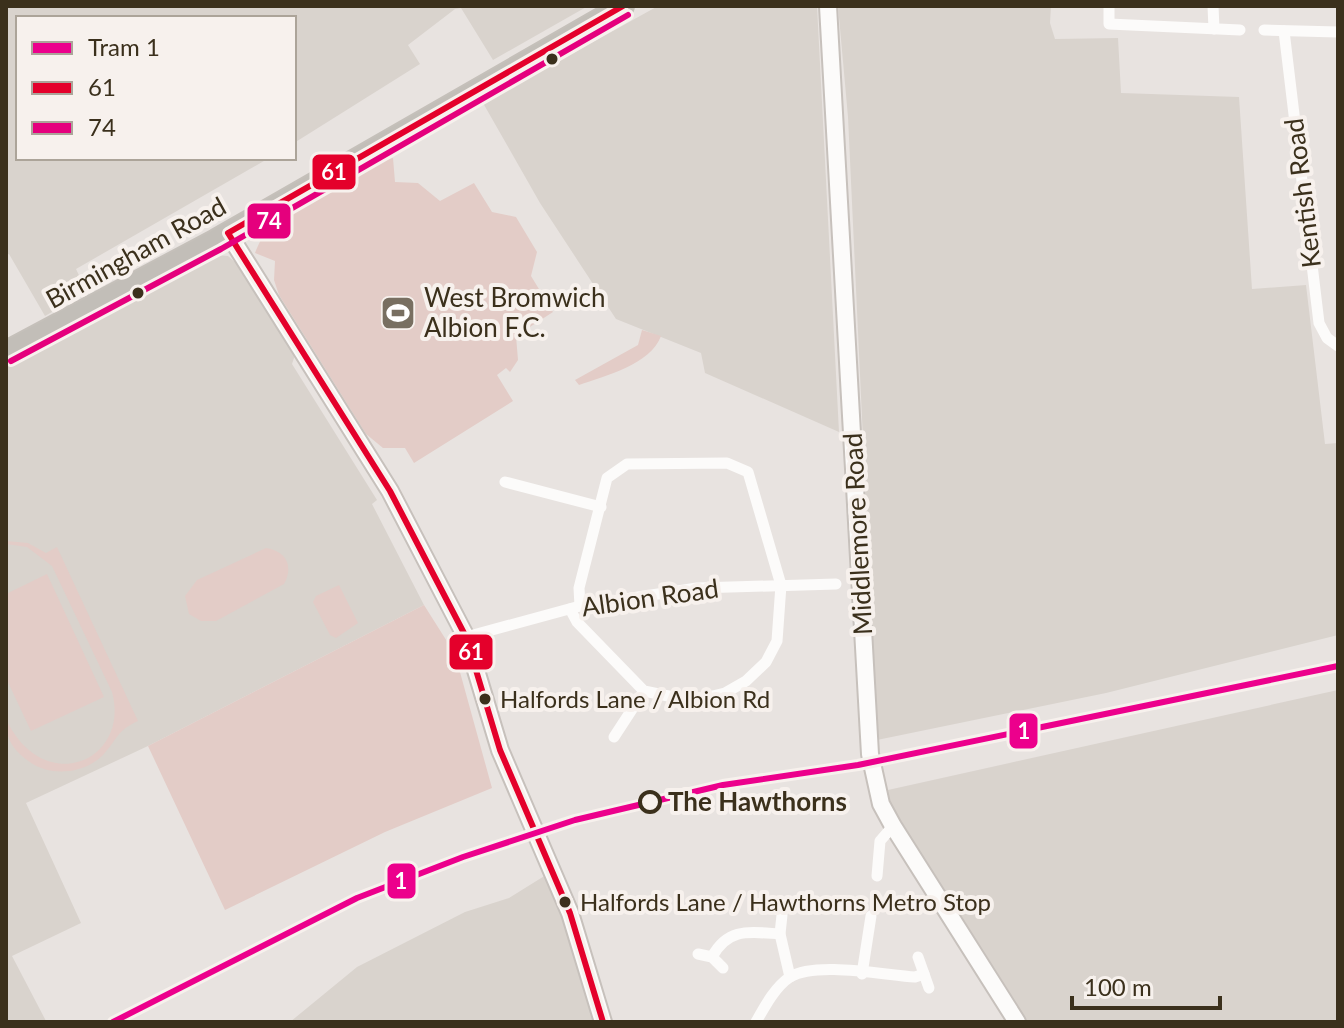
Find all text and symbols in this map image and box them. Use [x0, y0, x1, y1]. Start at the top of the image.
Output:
legend [16, 16, 296, 160]
text: Tram 1 [88, 32, 160, 61]
unlabelled marker [544, 51, 560, 67]
text: 61 [88, 72, 116, 101]
text: 74 [88, 112, 116, 141]
street label: Kentish Road [1277, 117, 1327, 270]
line badge: 61 [311, 153, 357, 191]
text: 61 [321, 158, 347, 185]
street label: Birmingham Road [40, 189, 231, 315]
line badge: 74 [246, 202, 292, 240]
text: 74 [256, 207, 282, 234]
place label: West Bromwich Albion F.C. [424, 281, 606, 343]
unlabelled marker [130, 285, 146, 301]
sports icon: West Bromwich Albion F.C. [379, 294, 417, 332]
street label: Middlemore Road [836, 432, 878, 636]
street label: Albion Road [579, 572, 720, 622]
line badge: 61 [448, 633, 494, 671]
text: 61 [458, 638, 484, 665]
place label: Halfords Lane / Albion Rd [500, 684, 770, 713]
marker: Halfords Lane / Albion Rd [477, 691, 493, 707]
line badge: 1 [1008, 712, 1039, 750]
text: 1 [1018, 717, 1030, 744]
place label: The Hawthorns [668, 785, 847, 817]
marker: The Hawthorns [639, 791, 661, 813]
line badge: 1 [386, 862, 417, 900]
text: 1 [395, 867, 407, 894]
place label: Halfords Lane / Hawthorns Metro Stop [580, 887, 991, 916]
marker: Halfords Lane / Hawthorns Metro Stop [557, 894, 573, 910]
scale bar [1072, 960, 1220, 1010]
text: 100 m [1084, 972, 1152, 1001]

